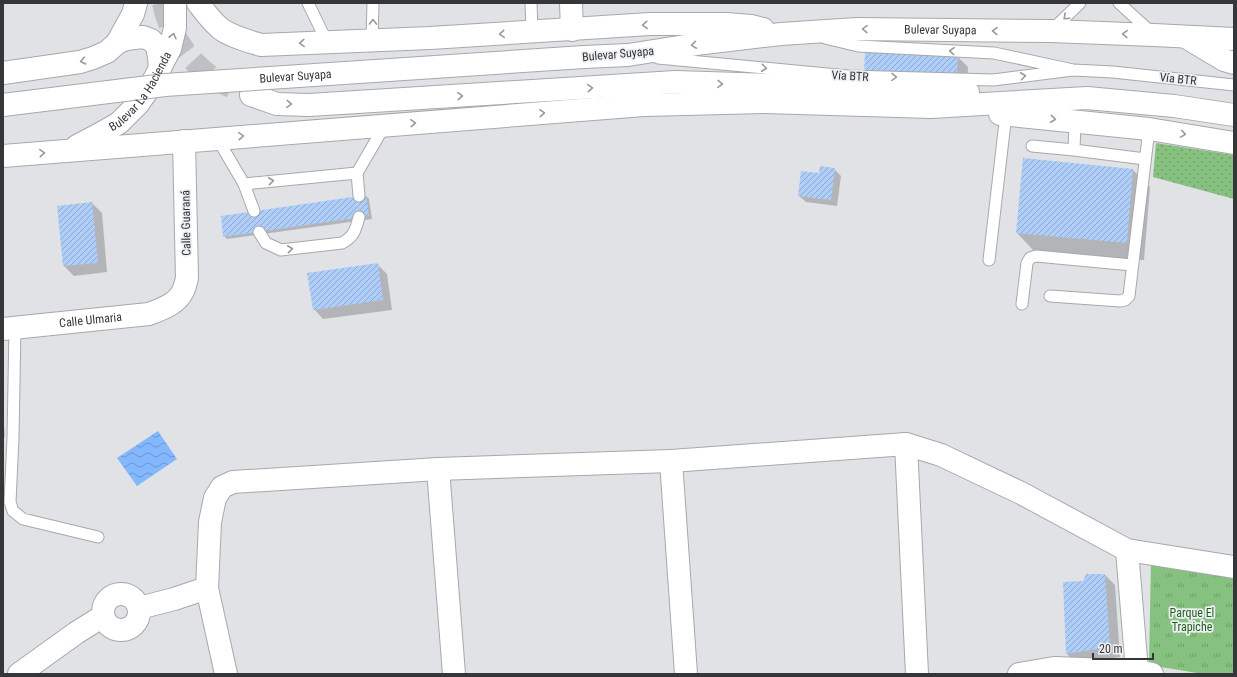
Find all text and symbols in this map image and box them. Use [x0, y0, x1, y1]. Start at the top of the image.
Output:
one-way arrow [1063, 13, 1071, 20]
one-way arrow [369, 19, 377, 25]
one-way arrow [642, 20, 648, 29]
street label: Bulevar Suyapa [904, 22, 977, 37]
one-way arrow [862, 25, 868, 33]
one-way arrow [992, 27, 998, 35]
one-way arrow [499, 29, 505, 38]
one-way arrow [1122, 30, 1128, 38]
one-way arrow [168, 33, 176, 40]
one-way arrow [299, 39, 305, 48]
one-way arrow [691, 40, 697, 49]
street label: Bulevar Suyapa [581, 44, 655, 64]
one-way arrow [949, 47, 955, 55]
street label: Bulevar La Hacienda [107, 49, 174, 134]
one-way arrow [80, 56, 86, 64]
one-way arrow [761, 63, 767, 72]
street label: Bulevar Suyapa [259, 67, 332, 86]
street label: Vía BTR [831, 68, 870, 84]
street label: Vía BTR [1159, 70, 1198, 88]
one-way arrow [1020, 72, 1027, 81]
one-way arrow [891, 73, 897, 82]
one-way arrow [717, 79, 723, 88]
one-way arrow [587, 83, 593, 92]
one-way arrow [457, 91, 463, 100]
one-way arrow [286, 100, 292, 109]
one-way arrow [539, 108, 545, 117]
one-way arrow [1050, 115, 1057, 124]
one-way arrow [410, 119, 416, 128]
one-way arrow [1179, 129, 1186, 138]
one-way arrow [238, 132, 244, 141]
one-way arrow [39, 149, 45, 158]
one-way arrow [268, 177, 275, 186]
street label: Calle Guaraná [178, 190, 194, 256]
one-way arrow [287, 245, 293, 254]
street label: Calle Ulmaria [59, 310, 123, 330]
park label: Parque El Trapiche [1170, 606, 1214, 634]
scale bar [1093, 635, 1153, 661]
text: 20 m [1099, 642, 1123, 656]

